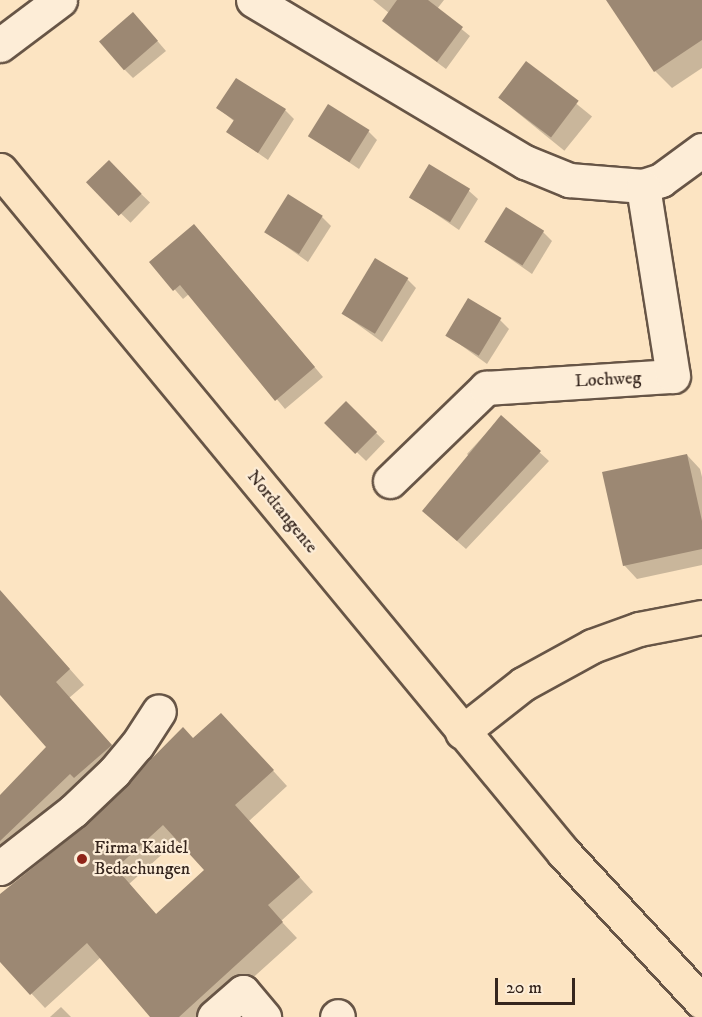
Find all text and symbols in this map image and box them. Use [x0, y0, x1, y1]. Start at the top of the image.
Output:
street label: Lochweg [574, 367, 642, 393]
street label: Nordtangente [242, 466, 322, 558]
place label: Firma Kaidel Bedachungen [94, 838, 190, 880]
marker: Firma Kaidel Bedachungen [75, 852, 89, 866]
scale bar [498, 966, 578, 1004]
text: 20 m [506, 977, 542, 999]

